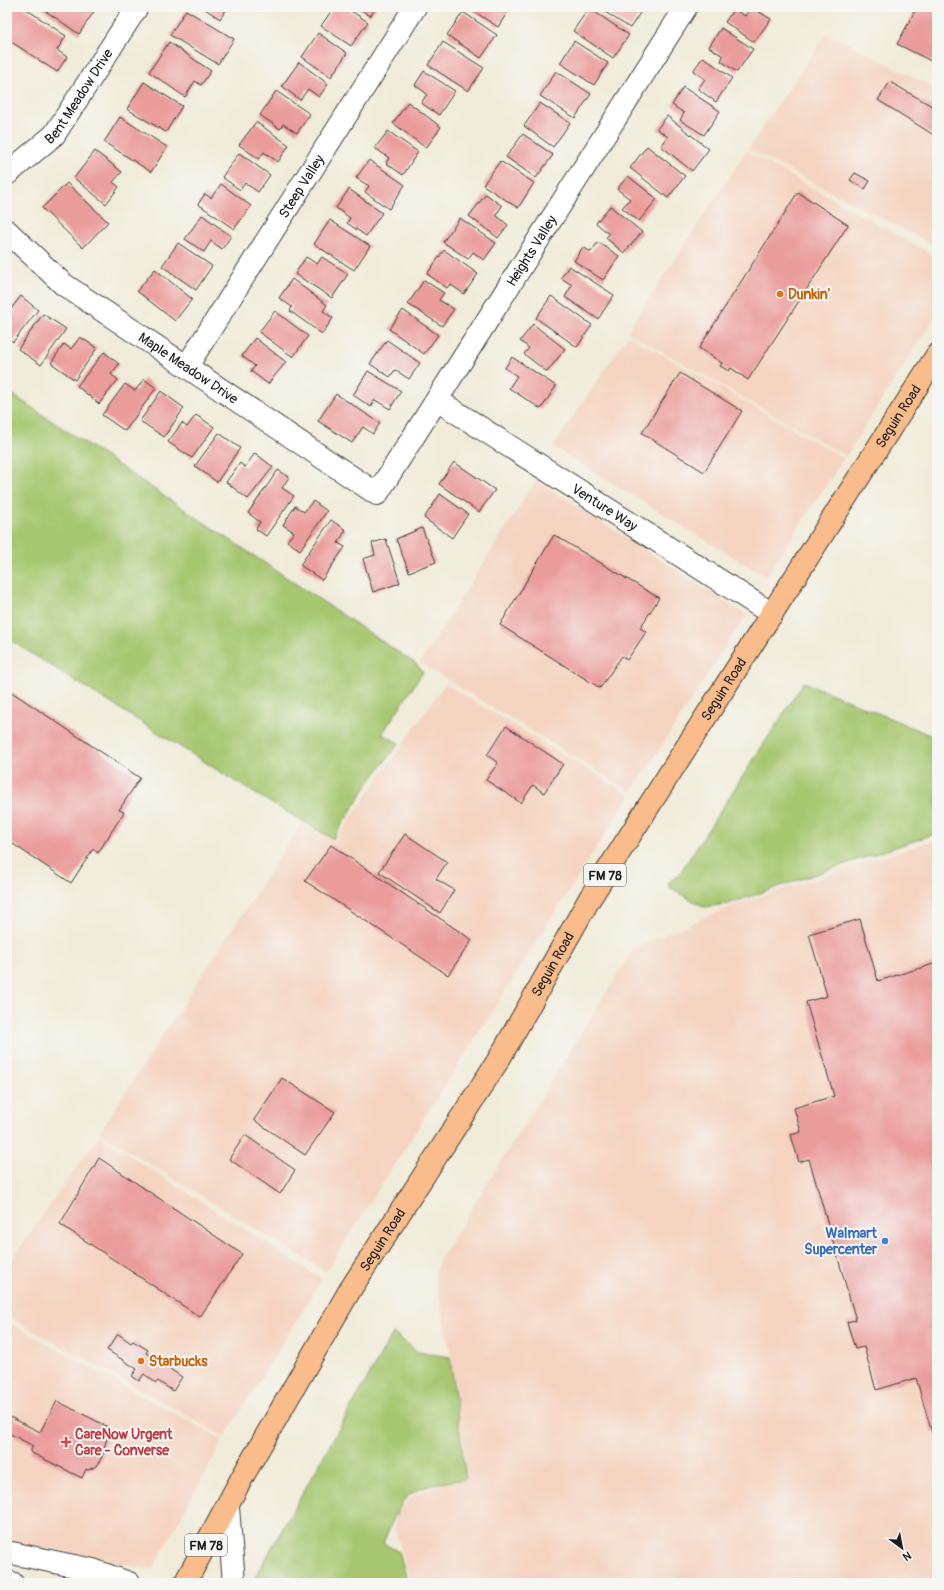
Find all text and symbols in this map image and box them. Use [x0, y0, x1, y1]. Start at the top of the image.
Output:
street label: Bent Meadow Drive [42, 45, 117, 148]
street label: Steep Valley [275, 152, 328, 221]
street label: Heights Valley [503, 212, 561, 290]
place label: Dunkin' [788, 286, 831, 303]
marker: Dunkin' [775, 289, 785, 299]
street label: Maple Meadow Drive [135, 329, 241, 408]
street label: Seguin Road [872, 382, 925, 451]
street label: Venture Way [568, 480, 640, 535]
street label: Seguin Road [697, 655, 750, 724]
road number: FM 78 [584, 864, 626, 886]
street label: Seguin Road [528, 929, 578, 1000]
street label: Seguin Road [356, 1205, 409, 1275]
place label: Walmart Supercenter [804, 1225, 878, 1258]
marker: Walmart Supercenter [880, 1236, 890, 1246]
place label: Starbucks [149, 1353, 208, 1370]
marker: Starbucks [136, 1356, 146, 1366]
place label: CareNow Urgent Care - Converse [75, 1426, 173, 1459]
marker: CareNow Urgent Care - Converse [60, 1436, 72, 1448]
north arrow [882, 1528, 922, 1568]
road number: FM 78 [185, 1534, 227, 1556]
text: N [900, 1549, 914, 1564]

